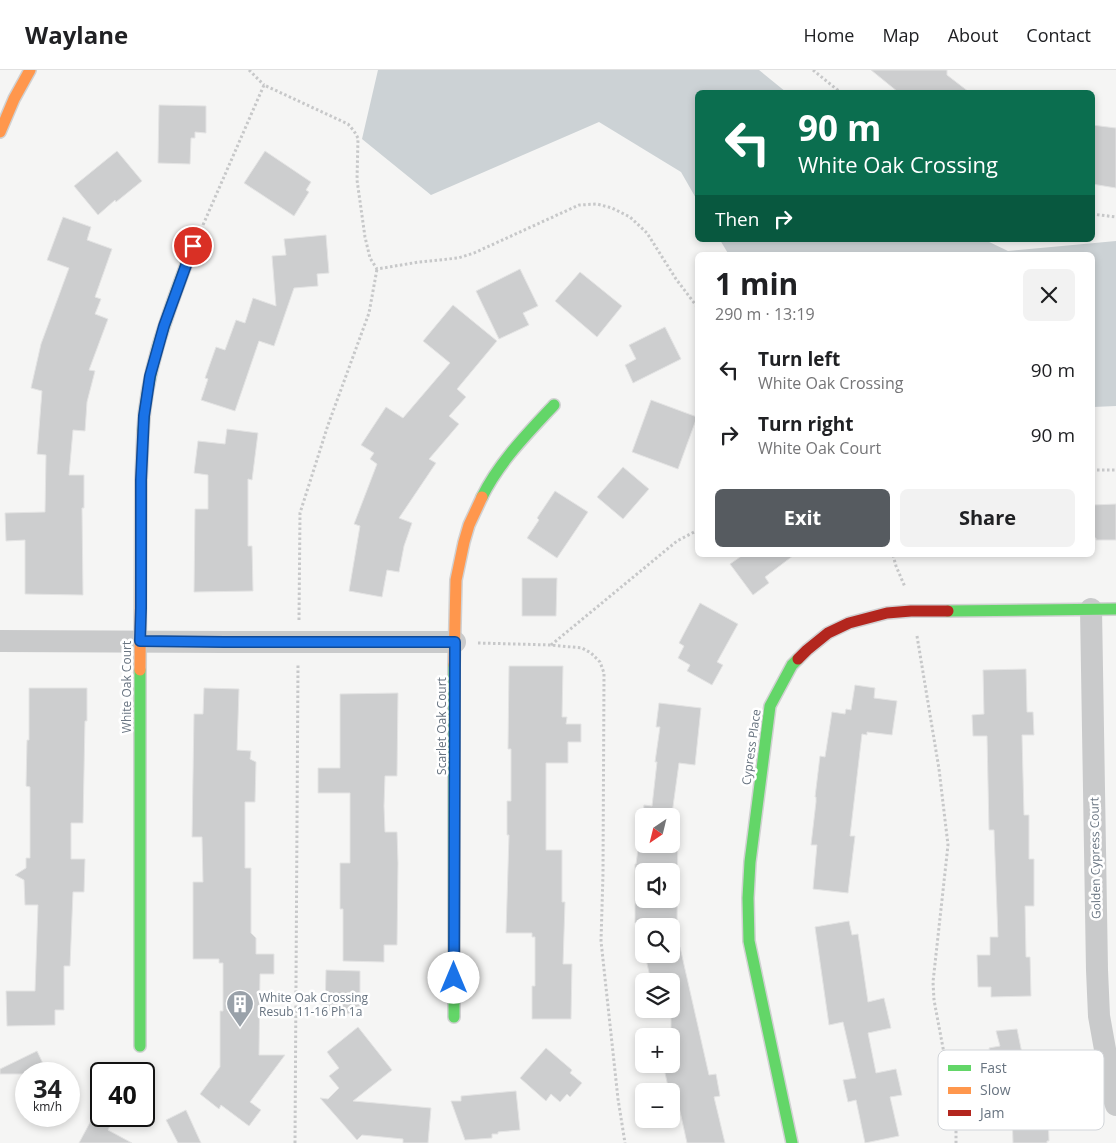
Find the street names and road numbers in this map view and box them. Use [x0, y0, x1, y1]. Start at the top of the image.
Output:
street label: White Oak Court [118, 641, 135, 733]
street label: Scarlet Oak Court [433, 677, 450, 775]
street label: Cypress Place [737, 708, 765, 786]
street label: Golden Cypress Court [1085, 797, 1105, 919]

